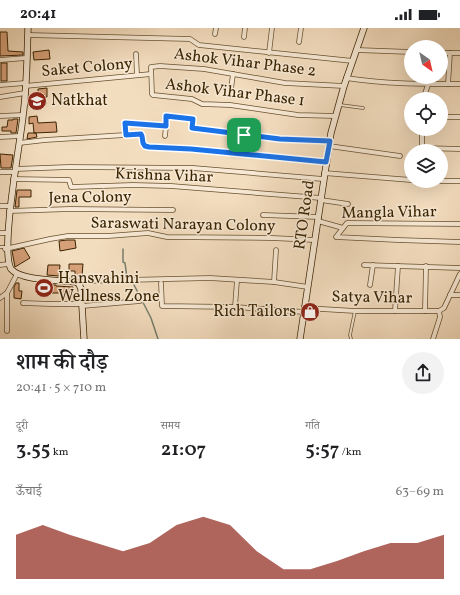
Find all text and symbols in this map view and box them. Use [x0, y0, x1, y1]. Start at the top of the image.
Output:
text: 20:41 [20, 4, 56, 25]
north arrow [404, 40, 448, 84]
map controls [404, 40, 448, 188]
street label: Ashok Vihar Phase 2 [173, 43, 317, 83]
street label: Saket Colony [41, 53, 134, 83]
street label: Ashok Vihar Phase 1 [164, 74, 306, 112]
school or university icon: Natkhat [26, 90, 48, 112]
place label: Natkhat [51, 90, 108, 112]
button: locate [404, 92, 448, 136]
pin [227, 118, 261, 152]
icon: arrive [233, 124, 255, 146]
button: layers [404, 144, 448, 188]
street label: Krishna Vihar [115, 163, 214, 189]
street label: RTO Road [289, 179, 321, 251]
street label: Jena Colony [48, 186, 132, 210]
street label: Mangla Vihar [341, 201, 437, 225]
street label: Saraswati Narayan Colony [90, 212, 276, 238]
place label: Hansvahini Wellness Zone [58, 268, 160, 308]
sports icon: Hansvahini Wellness Zone [33, 277, 55, 299]
street label: Satya Vihar [331, 286, 413, 310]
place label: Rich Tailors [213, 301, 296, 323]
shop icon: Rich Tailors [299, 301, 321, 323]
text: शाम की दौड़ [16, 348, 108, 379]
button: share [402, 352, 444, 394]
text: 20:41 · 5 × 710 m [16, 379, 106, 397]
text: दूरी [16, 419, 28, 434]
text: समय [161, 419, 180, 434]
text: गति [305, 419, 320, 434]
text: 3.55 [16, 436, 51, 464]
text: 21:07 [161, 436, 206, 464]
text: 5:57 [305, 436, 340, 464]
text: km [51, 445, 68, 460]
text: /km [340, 445, 361, 460]
text: ऊँचाई [16, 483, 42, 501]
text: 63–69 m [396, 483, 444, 501]

